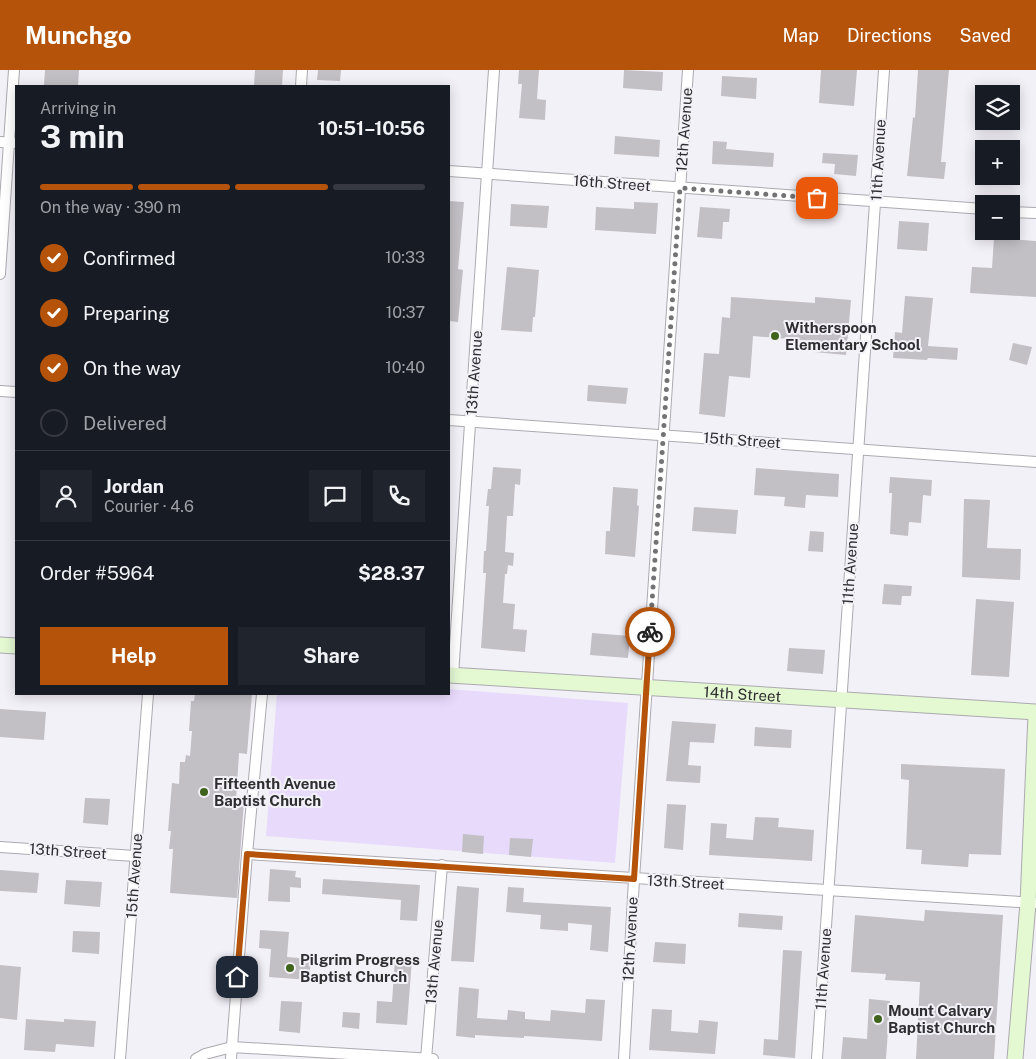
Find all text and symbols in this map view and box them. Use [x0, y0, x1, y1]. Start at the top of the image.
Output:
text: Munchgo [25, 21, 131, 49]
text: Map [782, 25, 819, 46]
text: Directions [847, 25, 932, 46]
text: Saved [960, 25, 1011, 46]
map controls [975, 85, 1020, 240]
button: layers [975, 85, 1020, 130]
street label: 12th Avenue [673, 87, 695, 173]
text: Arriving in [40, 99, 116, 118]
text: 10:51–10:56 [318, 117, 425, 139]
text: 3 min [40, 118, 125, 155]
street label: 11th Avenue [867, 119, 889, 201]
button: + [975, 140, 1020, 185]
street label: 16th Street [573, 172, 651, 194]
pin [796, 177, 838, 219]
icon: bag [803, 184, 831, 212]
button: − [975, 195, 1020, 240]
text: On the way · 390 m [40, 198, 181, 217]
icon: check [40, 244, 68, 272]
text: Confirmed [83, 247, 176, 269]
text: 10:33 [385, 248, 425, 267]
icon: check [40, 299, 68, 327]
text: Preparing [83, 302, 170, 324]
text: 10:37 [386, 303, 425, 322]
place label: Witherspoon Elementary School [785, 319, 921, 353]
street label: 13th Avenue [463, 330, 485, 416]
marker: Witherspoon Elementary School [769, 330, 781, 342]
icon: check [40, 354, 68, 382]
text: On the way [83, 357, 181, 379]
text: 10:40 [385, 358, 425, 377]
text: Delivered [83, 412, 167, 434]
street label: 15th Street [703, 429, 781, 451]
button: person [40, 470, 92, 522]
button: chat [309, 470, 361, 522]
button: phone [373, 470, 425, 522]
text: Jordan [104, 475, 164, 497]
text: Courier · 4.6 [104, 497, 194, 516]
street label: 11th Avenue [839, 523, 861, 605]
text: Order #5964 [40, 562, 154, 584]
text: $28.37 [358, 562, 425, 584]
courier [625, 607, 675, 657]
icon: bike [636, 618, 664, 646]
button: Help [40, 627, 228, 685]
button: Share [238, 627, 425, 685]
street label: 14th Street [703, 683, 782, 704]
place label: Fifteenth Avenue Baptist Church [214, 775, 336, 809]
marker: Fifteenth Avenue Baptist Church [198, 786, 210, 798]
street label: 15th Avenue [123, 833, 145, 919]
street label: 13th Street [29, 840, 107, 862]
street label: 13th Street [647, 871, 725, 893]
street label: 12th Avenue [619, 896, 641, 982]
street label: 13th Avenue [422, 919, 446, 1005]
street label: 11th Avenue [812, 928, 834, 1010]
place label: Pilgrim Progress Baptist Church [300, 951, 420, 985]
pin [216, 956, 258, 998]
marker: Pilgrim Progress Baptist Church [284, 962, 296, 974]
icon: home [223, 963, 251, 991]
place label: Mount Calvary Baptist Church [888, 1002, 995, 1036]
marker: Mount Calvary Baptist Church [872, 1013, 884, 1025]

